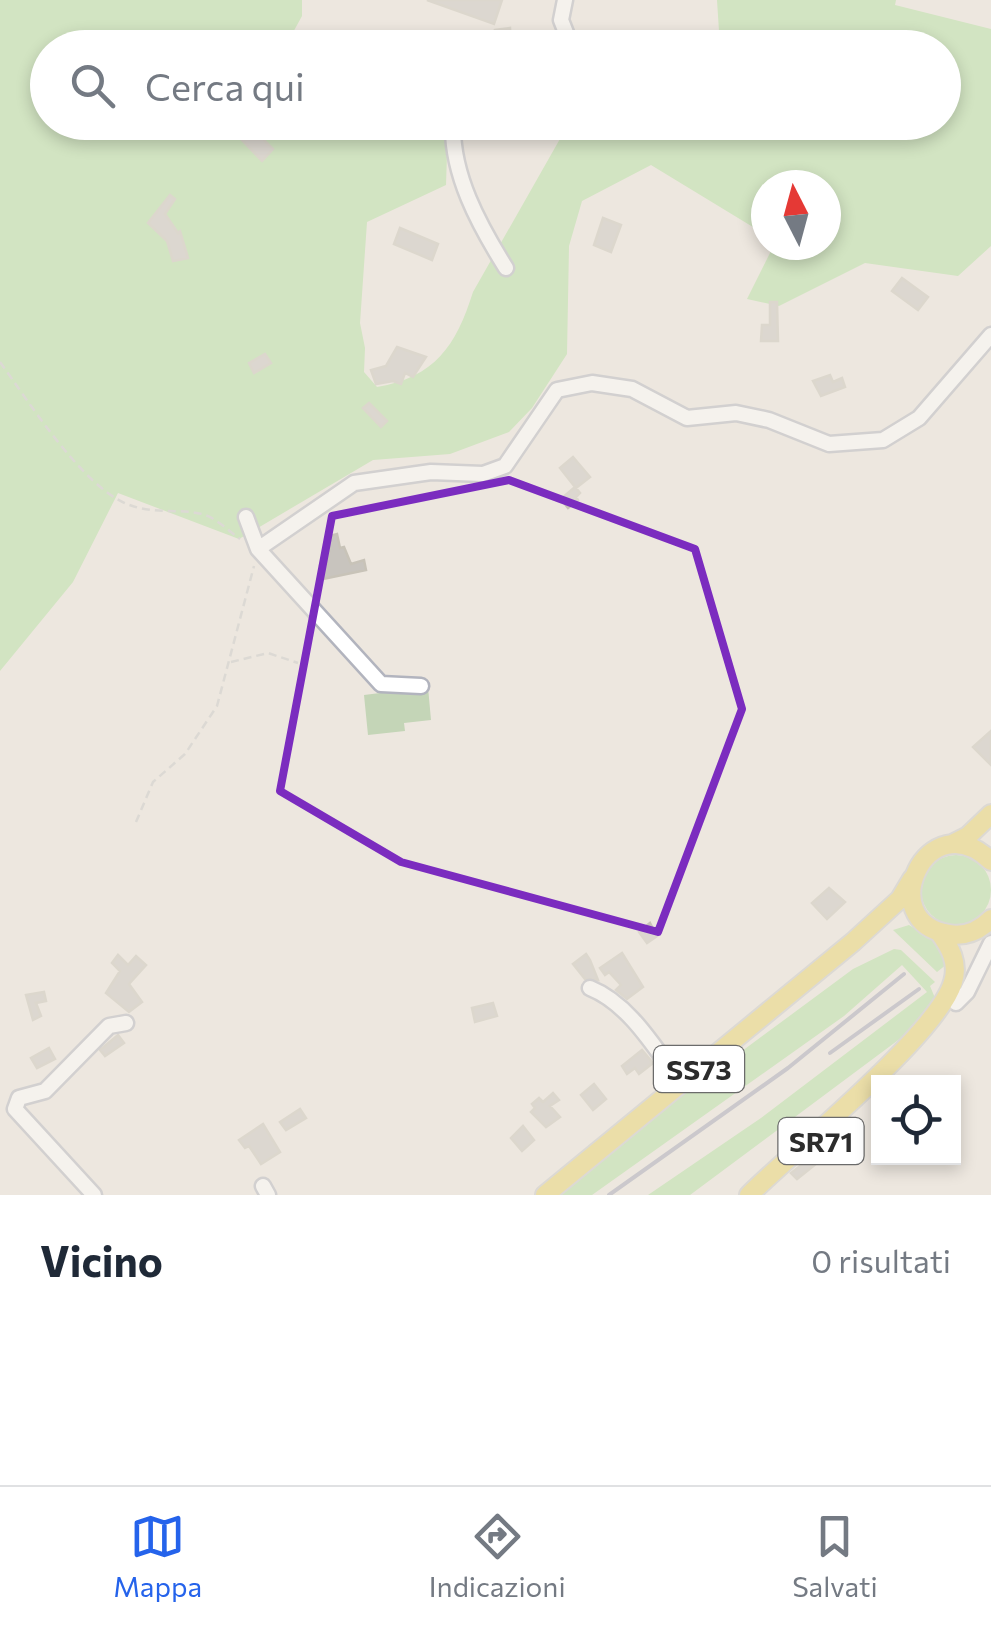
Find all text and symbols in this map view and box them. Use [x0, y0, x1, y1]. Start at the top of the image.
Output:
search box [30, 30, 961, 140]
icon: search [65, 58, 120, 113]
text: Cerca qui [145, 62, 305, 109]
north arrow [751, 170, 841, 260]
road number: SS73 [654, 1046, 744, 1092]
map controls [871, 1075, 961, 1165]
button: locate [871, 1075, 961, 1165]
road number: SR71 [778, 1118, 864, 1164]
text: Vicino [40, 1234, 163, 1286]
text: 0 risultati [811, 1240, 951, 1280]
tab: Mappa [113, 1509, 202, 1603]
tab: Indicazioni [429, 1509, 566, 1603]
tab: Salvati [792, 1509, 878, 1603]

